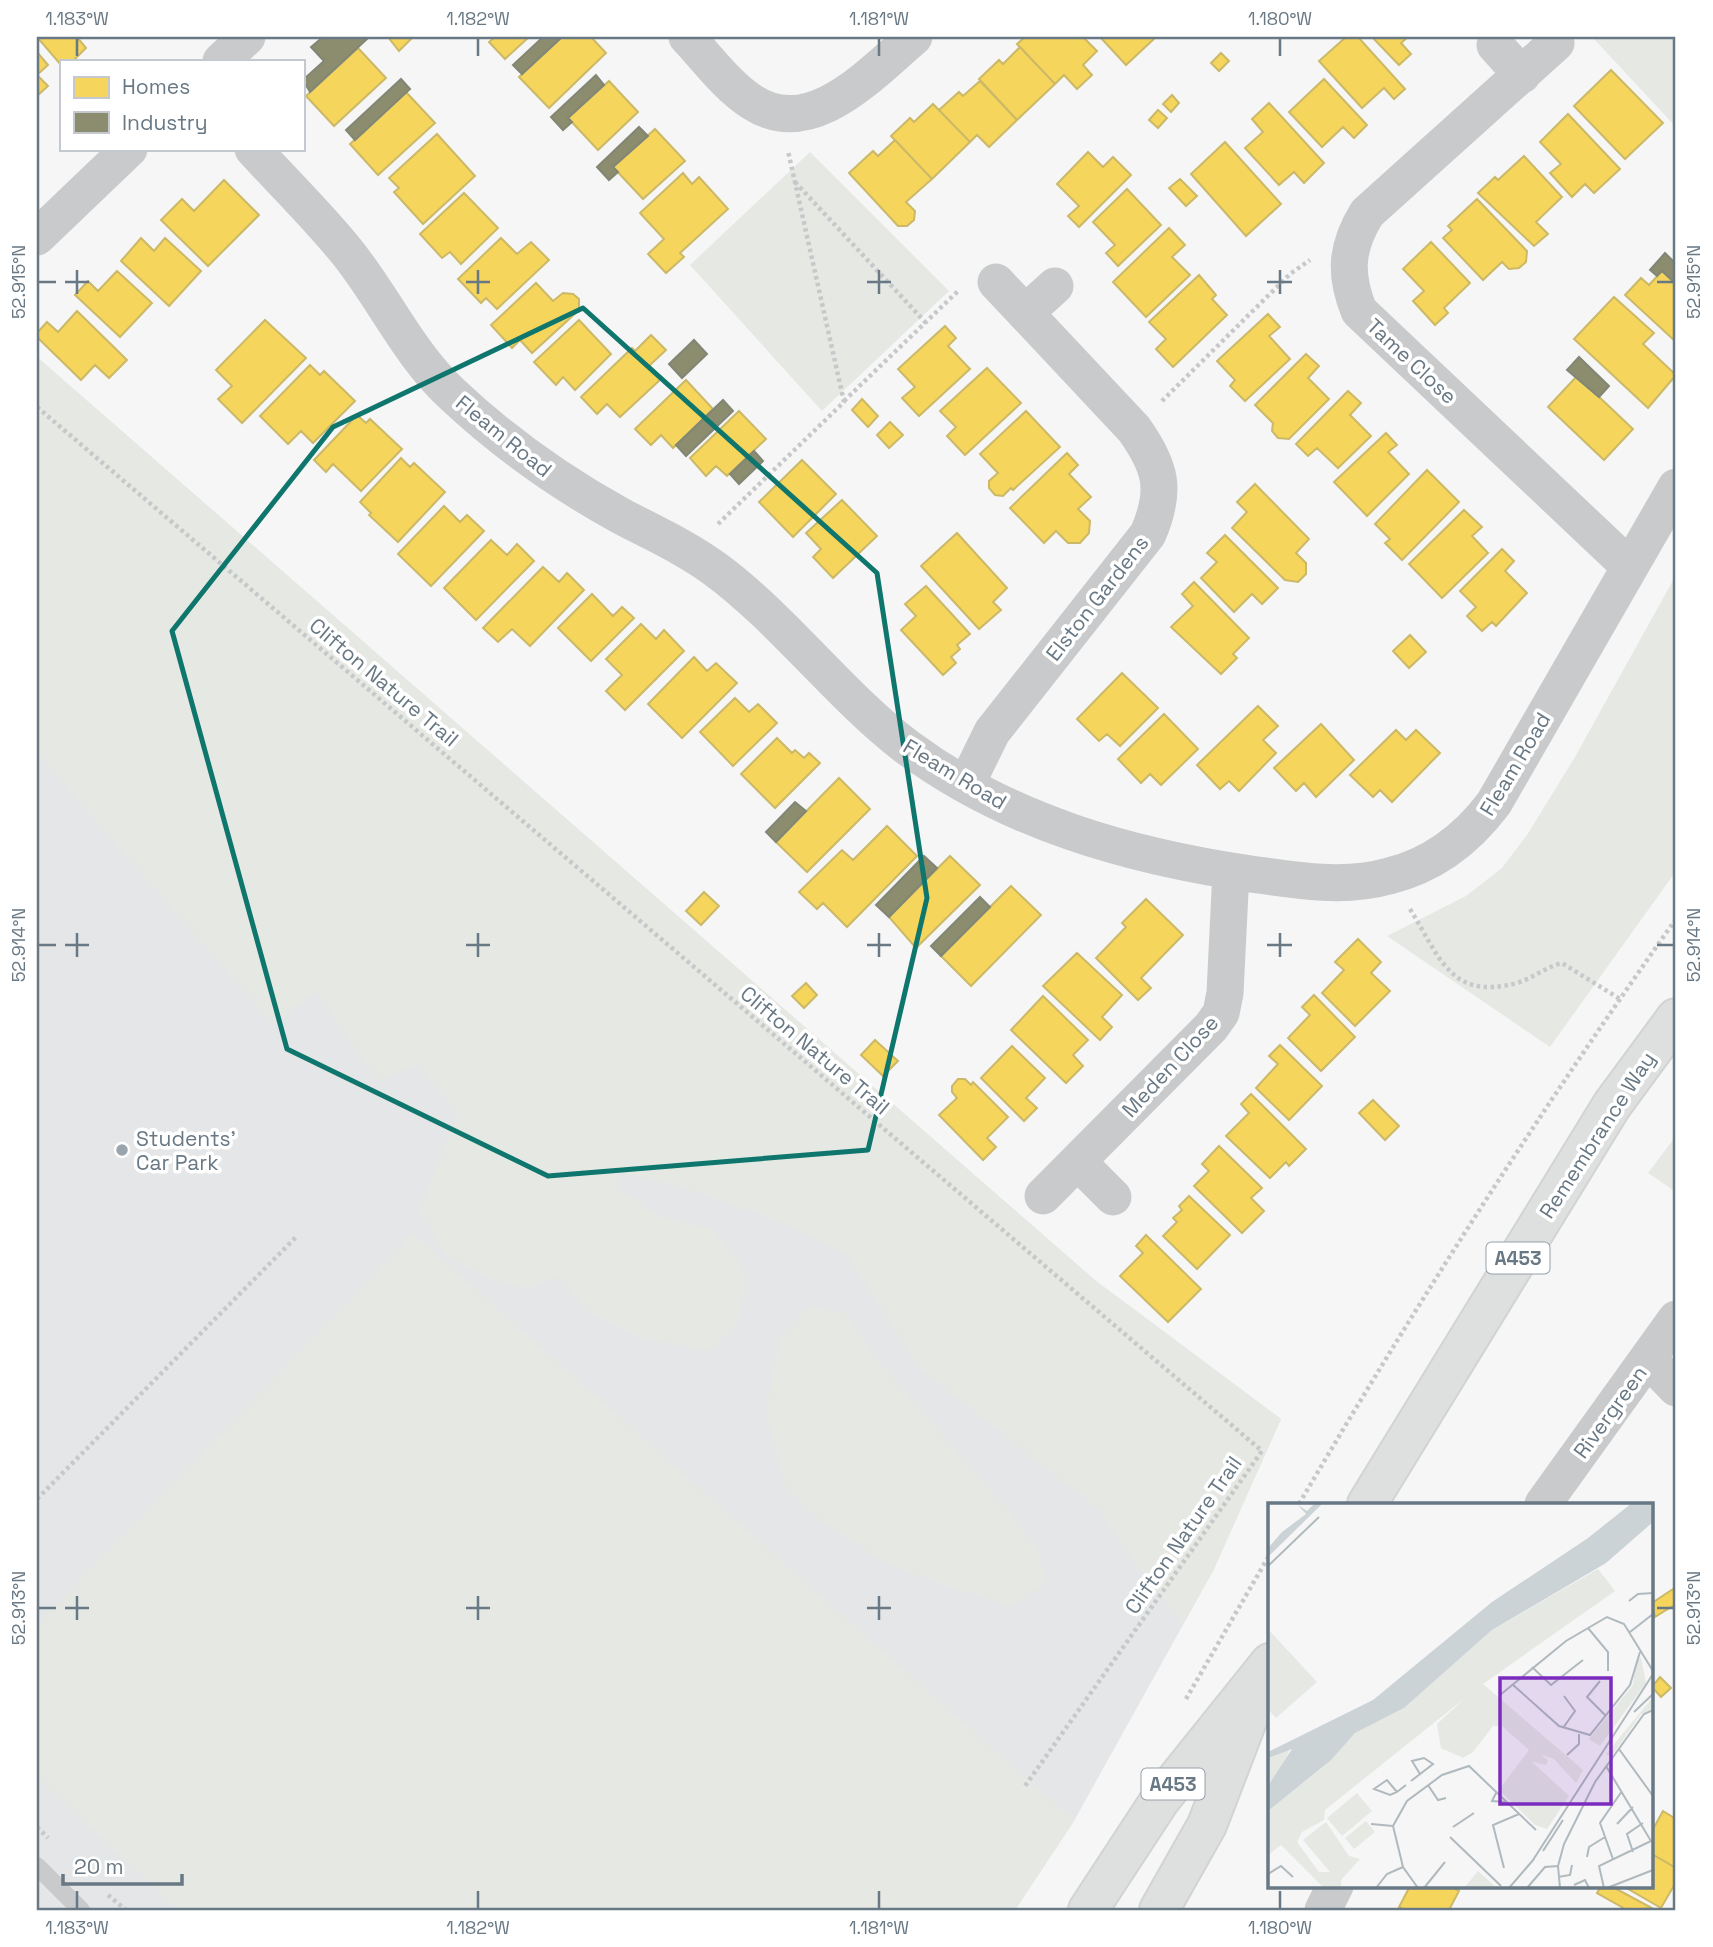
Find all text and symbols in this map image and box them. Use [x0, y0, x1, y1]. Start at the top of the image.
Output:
text: 1.183°W [45, 7, 109, 30]
text: 1.182°W [446, 7, 510, 30]
text: 1.181°W [849, 7, 909, 30]
text: 1.180°W [1248, 7, 1312, 30]
legend [60, 60, 304, 150]
text: Homes [122, 73, 190, 100]
text: Industry [122, 109, 208, 136]
text: 52.915°N [7, 245, 30, 319]
text: 52.915°N [1682, 245, 1705, 319]
street label: Tame Close [1361, 312, 1463, 410]
street label: Fleam Road [450, 389, 558, 483]
street label: Elston Gardens [1040, 530, 1154, 666]
street label: Clifton Nature Trail [304, 612, 464, 752]
street label: Fleam Road [1474, 707, 1556, 821]
street label: Fleam Road [898, 733, 1012, 815]
text: 52.914°N [7, 908, 30, 982]
text: 52.914°N [1682, 908, 1705, 982]
street label: Clifton Nature Trail [735, 980, 895, 1120]
street label: Meden Close [1116, 1009, 1224, 1123]
street label: Remembrance Way [1533, 1047, 1661, 1223]
place label: Students' Car Park [136, 1125, 236, 1176]
marker: Students' Car Park [114, 1142, 130, 1158]
road number: A453 [1486, 1242, 1550, 1274]
street label: Rivergreen [1567, 1360, 1653, 1464]
street label: Clifton Nature Trail [1118, 1451, 1248, 1619]
inset map [1268, 1503, 1654, 1888]
text: 52.913°N [7, 1571, 30, 1645]
text: 52.913°N [1682, 1571, 1705, 1645]
road number: A453 [1142, 1768, 1204, 1800]
scale bar [63, 1842, 182, 1886]
text: 20 m [74, 1853, 124, 1880]
text: 1.183°W [45, 1916, 109, 1939]
text: 1.182°W [446, 1916, 510, 1939]
text: 1.181°W [849, 1916, 909, 1939]
text: 1.180°W [1248, 1916, 1312, 1939]

